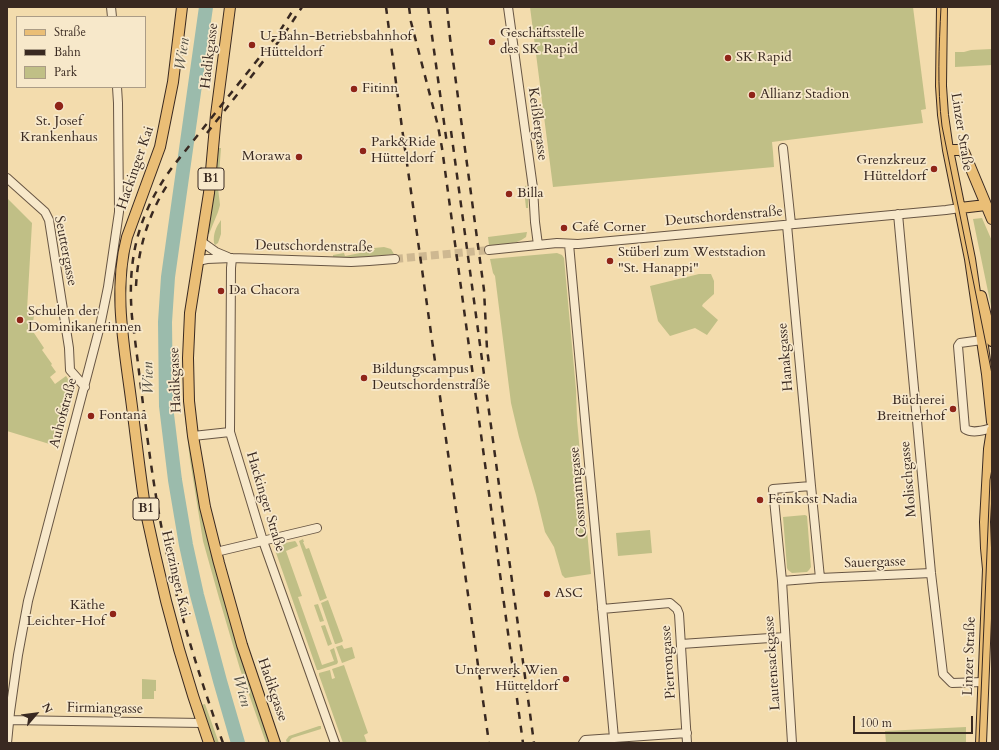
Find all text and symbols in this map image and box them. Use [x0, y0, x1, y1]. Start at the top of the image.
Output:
legend [16, 16, 146, 88]
street label: Hadikgasse [198, 22, 222, 90]
text: Straße [54, 24, 86, 40]
place label: Geschäftsstelle des SK Rapid [500, 26, 585, 58]
place label: U-Bahn-Betriebsbahnhof Hütteldorf [260, 29, 412, 62]
water label: Wien [172, 37, 194, 71]
marker: Geschäftsstelle des SK Rapid [487, 37, 497, 47]
marker: U-Bahn-Betriebsbahnhof Hütteldorf [247, 40, 257, 50]
text: Bahn [54, 44, 81, 60]
place label: SK Rapid [736, 50, 792, 66]
marker: SK Rapid [723, 53, 733, 63]
text: Park [54, 64, 77, 80]
place label: Fitinn [362, 81, 398, 97]
marker: Fitinn [349, 84, 359, 94]
street label: Keißlergasse [524, 86, 550, 162]
place label: Allianz Stadion [760, 87, 849, 103]
marker: Allianz Stadion [747, 90, 757, 100]
street label: Linzer Straße [947, 92, 975, 172]
marker: St. Josef Krankenhaus [53, 100, 65, 112]
place label: St. Josef Krankenhaus [20, 114, 98, 146]
street label: Hackinger Kai [114, 124, 158, 212]
place label: Park&Ride Hütteldorf [371, 135, 436, 168]
marker: Park&Ride Hütteldorf [358, 146, 368, 156]
place label: Morawa [242, 149, 291, 165]
marker: Morawa [294, 152, 304, 162]
place label: Grenzkreuz Hütteldorf [856, 153, 926, 186]
marker: Grenzkreuz Hütteldorf [929, 164, 939, 174]
road number: B1 [198, 168, 224, 190]
place label: Billa [517, 186, 544, 202]
marker: Billa [504, 189, 514, 199]
street label: Deutschordenstraße [664, 203, 784, 231]
street label: Seuttergasse [50, 215, 80, 287]
place label: Café Corner [572, 220, 646, 236]
marker: Café Corner [559, 223, 569, 233]
street label: Deutschordenstraße [255, 238, 373, 256]
place label: Stüberl zum Weststadion "St. Hanappi" [618, 245, 766, 278]
marker: Stüberl zum Weststadion "St. Hanappi" [605, 256, 615, 266]
place label: Da Chacora [229, 283, 300, 299]
marker: Da Chacora [216, 286, 226, 296]
place label: Schulen der Dominikanerinnen [28, 304, 142, 336]
marker: Schulen der Dominikanerinnen [15, 315, 25, 325]
street label: Hanakgasse [775, 322, 797, 392]
street label: Hadikgasse [166, 347, 186, 413]
water label: Wien [140, 362, 158, 394]
place label: Bildungscampus Deutschordenstraße [372, 362, 490, 394]
marker: Bildungscampus Deutschordenstraße [359, 373, 369, 383]
street label: Auhofstraße [47, 376, 81, 450]
place label: Bücherei Breitnerhof [877, 393, 945, 426]
marker: Bücherei Breitnerhof [948, 404, 958, 414]
place label: Fontana [99, 408, 147, 424]
marker: Fontana [86, 411, 96, 421]
street label: Molischgasse [897, 440, 921, 518]
street label: Cossmanngasse [567, 446, 591, 538]
street label: Hackinger Straße [242, 450, 288, 554]
place label: Feinkost Nadia [768, 492, 858, 508]
marker: Feinkost Nadia [755, 495, 765, 505]
road number: B1 [133, 498, 159, 520]
street label: Hietzinger Kai [157, 529, 193, 619]
street label: Sauergasse [844, 554, 906, 572]
place label: ASC [555, 586, 583, 602]
marker: ASC [542, 589, 552, 599]
place label: Käthe Leichter-Hof [27, 598, 105, 630]
marker: Käthe Leichter-Hof [108, 609, 118, 619]
street label: Lautensackgasse [761, 615, 785, 711]
street label: Linzer Straße [960, 616, 980, 696]
street label: Pierrongasse [658, 625, 680, 699]
street label: Hadikgasse [253, 656, 291, 724]
place label: Unterwerk Wien Hütteldorf [455, 663, 558, 696]
water label: Wien [228, 673, 254, 709]
marker: Unterwerk Wien Hütteldorf [561, 674, 571, 684]
north arrow [16, 694, 56, 734]
text: N [38, 700, 56, 716]
street label: Firmiangasse [67, 700, 143, 718]
scale bar [855, 708, 975, 734]
text: 100 m [860, 715, 892, 731]

